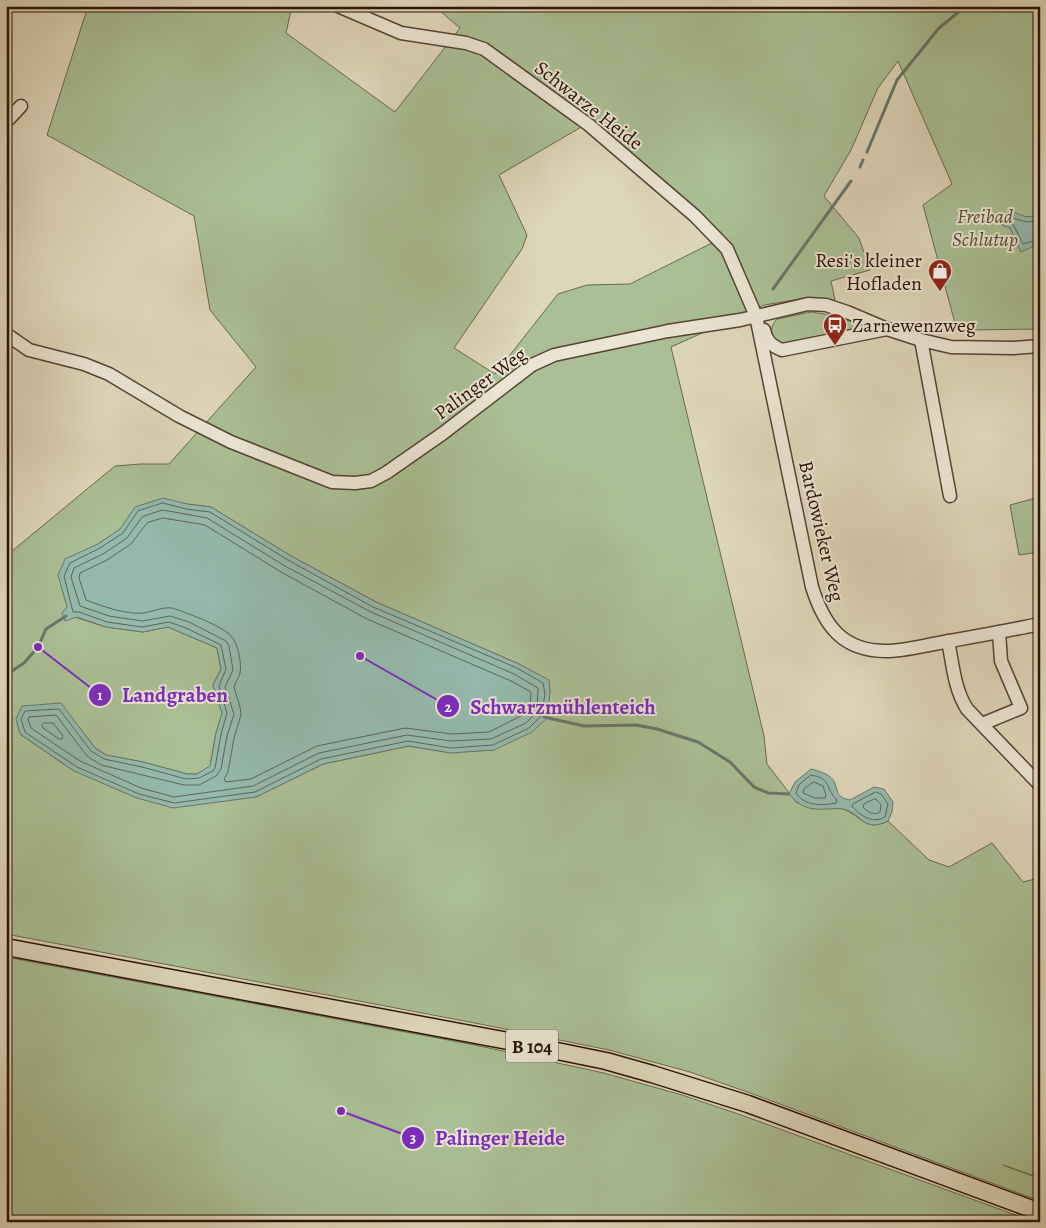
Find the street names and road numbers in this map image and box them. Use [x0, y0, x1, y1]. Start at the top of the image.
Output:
street label: Schwarze Heide [529, 54, 649, 156]
street label: Palinger Weg [429, 341, 532, 426]
street label: Bardowieker Weg [792, 458, 851, 604]
road number: B 104 [506, 1030, 558, 1062]

